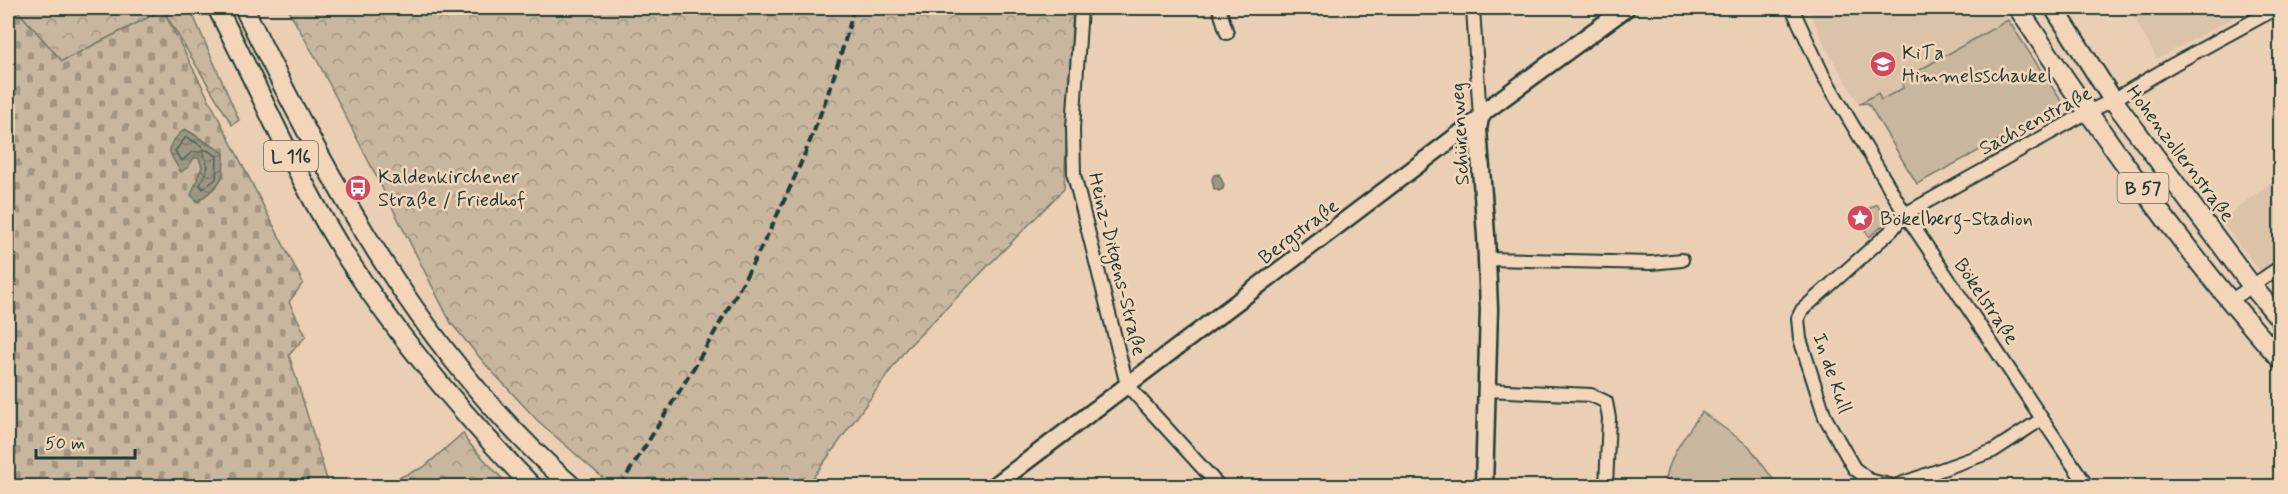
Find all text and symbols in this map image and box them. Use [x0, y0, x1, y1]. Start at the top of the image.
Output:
place label: KiTa Himmelsschaukel [1902, 40, 2052, 90]
school or university icon: KiTa Himmelsschaukel [1868, 49, 1898, 79]
street label: Sachsenstraße [1975, 80, 2097, 162]
street label: Hohenzollernstraße [2119, 80, 2240, 228]
street label: Schürenweg [1444, 82, 1477, 186]
road number: L 116 [264, 141, 318, 171]
place label: Kaldenkirchener Straße / Friedhof [378, 164, 526, 214]
street label: Heinz-Ditgens-Straße [1080, 170, 1152, 359]
bus stop icon: Kaldenkirchener Straße / Friedhof [343, 173, 373, 203]
road number: B 57 [2118, 173, 2168, 203]
street label: Bergstraße [1253, 193, 1345, 272]
place icon: Bökelberg-Stadion [1845, 203, 1875, 233]
place label: Bökelberg-Stadion [1880, 206, 2033, 235]
street label: Bökelstraße [1947, 253, 2025, 350]
street label: In de Kull [1805, 330, 1858, 417]
scale bar [36, 422, 135, 460]
text: 50 m [45, 432, 85, 456]

